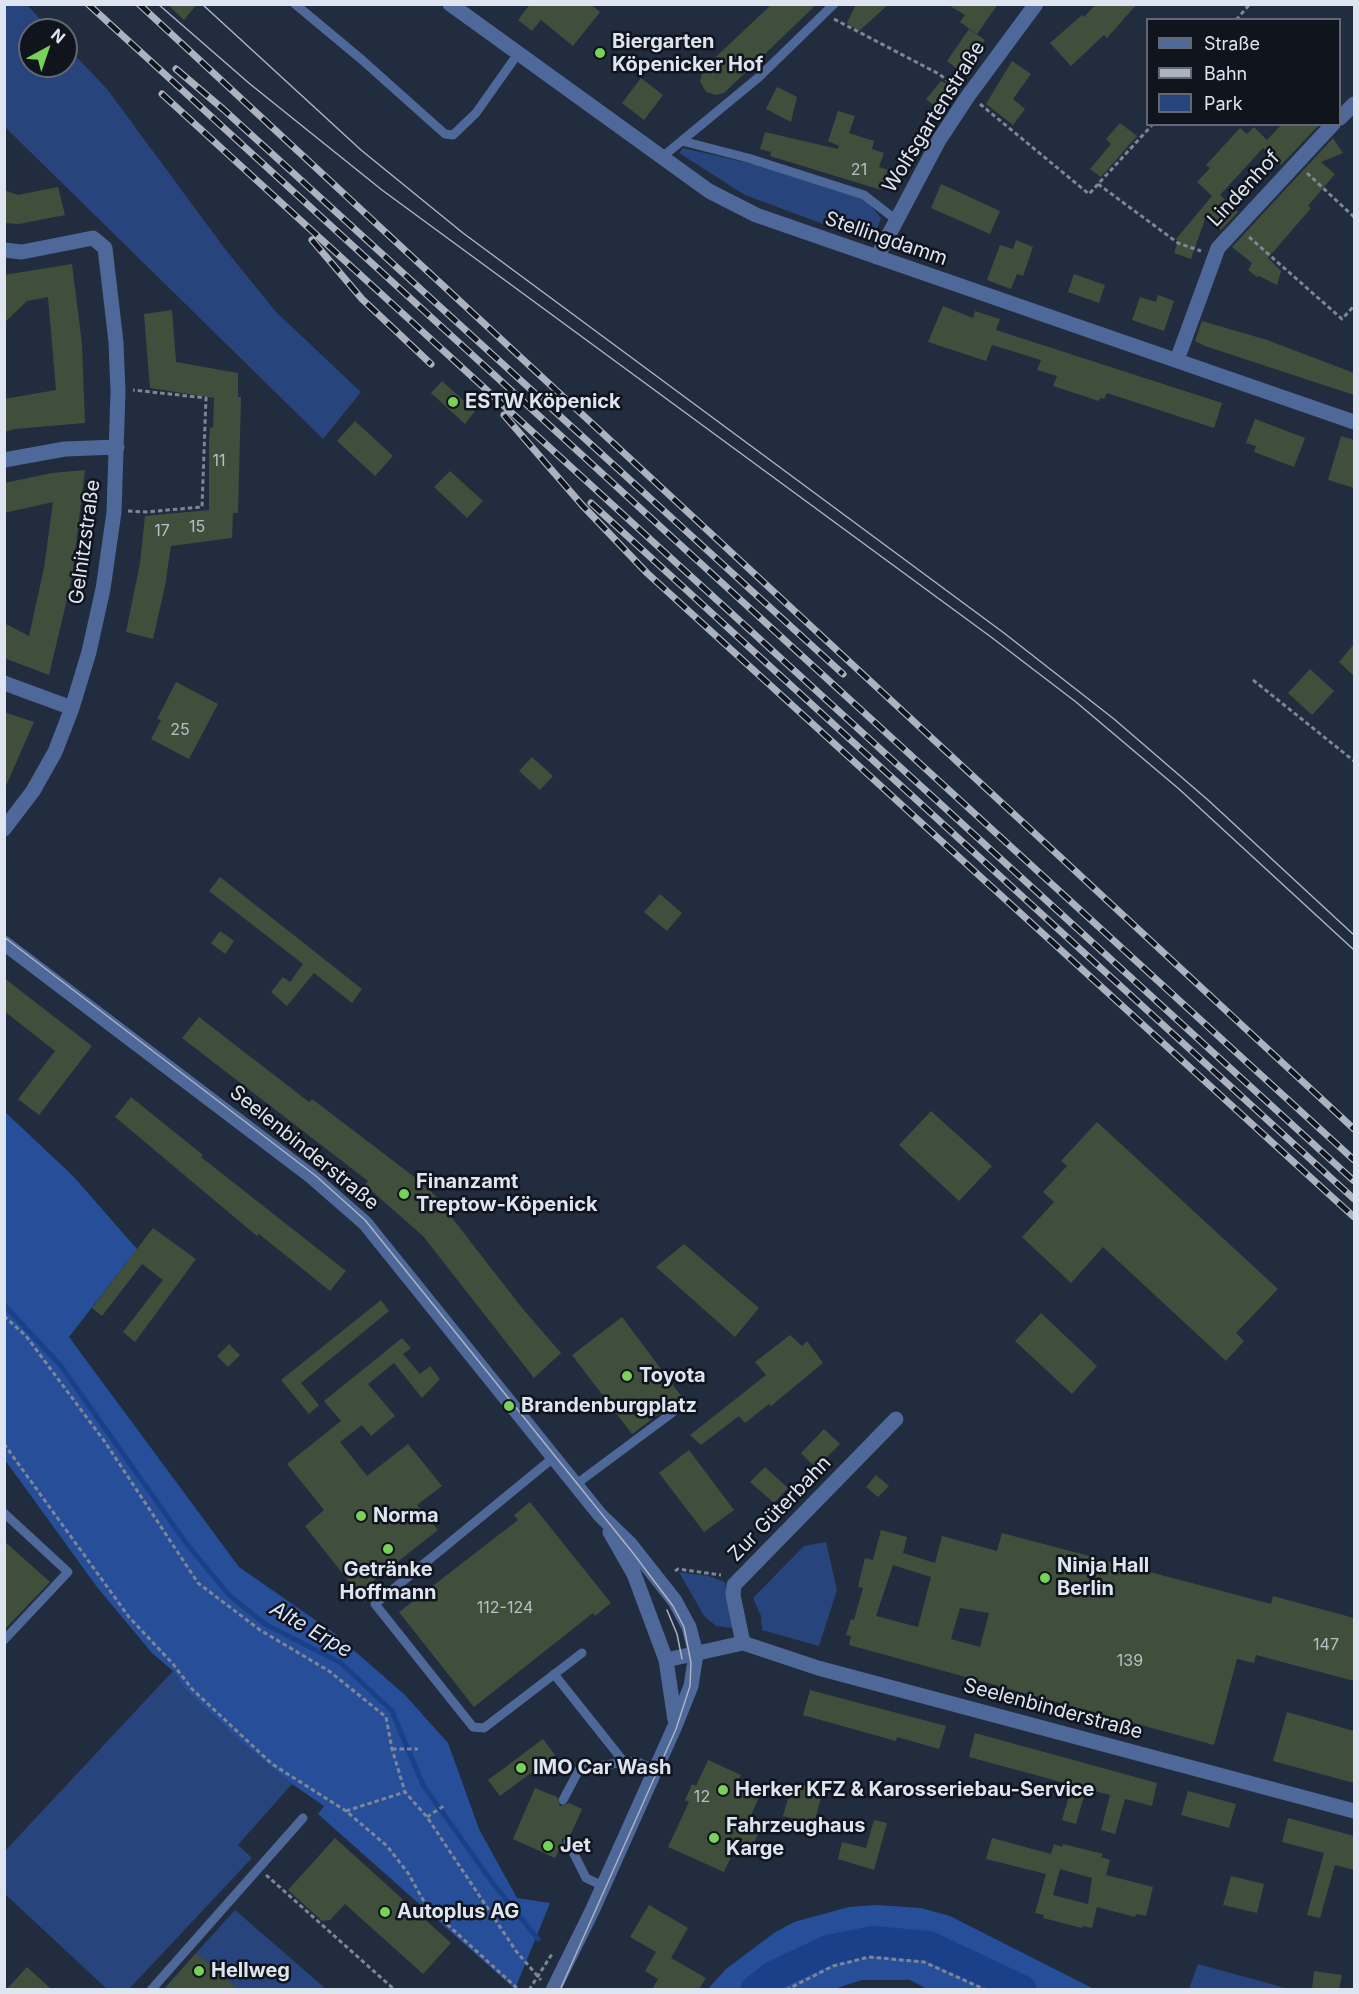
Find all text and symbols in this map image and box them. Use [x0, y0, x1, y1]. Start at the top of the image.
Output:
north arrow [18, 18, 78, 78]
legend [1146, 18, 1341, 126]
text: N [47, 24, 69, 47]
place label: Biergarten Köpenicker Hof [612, 30, 763, 77]
text: Straße [1204, 33, 1260, 54]
street label: Wolfsgartenstraße [878, 37, 990, 197]
marker: Biergarten Köpenicker Hof [593, 46, 607, 60]
text: Bahn [1204, 63, 1247, 84]
text: Park [1204, 93, 1243, 114]
street label: Lindenhof [1203, 146, 1285, 232]
house number: 21 [851, 160, 867, 180]
street label: Stellingdamm [822, 207, 950, 271]
place label: ESTW Köpenick [465, 390, 621, 414]
marker: ESTW Köpenick [446, 395, 460, 409]
house number: 11 [212, 451, 226, 471]
street label: Gelnitzstraße [64, 478, 106, 606]
house number: 15 [189, 517, 205, 537]
house number: 17 [154, 521, 170, 541]
house number: 25 [170, 720, 190, 740]
street label: Seelenbinderstraße [225, 1081, 383, 1215]
place label: Finanzamt Treptow-Köpenick [416, 1170, 597, 1217]
marker: Finanzamt Treptow-Köpenick [397, 1187, 411, 1201]
place label: Toyota [639, 1364, 706, 1388]
marker: Toyota [620, 1369, 634, 1383]
place label: Brandenburgplatz [521, 1394, 697, 1418]
marker: Brandenburgplatz [502, 1399, 516, 1413]
street label: Zur Güterbahn [724, 1451, 836, 1567]
place label: Norma [373, 1504, 439, 1528]
marker: Norma [354, 1509, 368, 1523]
marker: Getränke Hoffmann [381, 1542, 395, 1556]
place label: Ninja Hall Berlin [1057, 1554, 1149, 1601]
place label: Getränke Hoffmann [339, 1558, 437, 1605]
marker: Ninja Hall Berlin [1038, 1571, 1052, 1585]
water label: Alte Erpe [266, 1596, 356, 1664]
house number: 112-124 [477, 1598, 533, 1618]
house number: 147 [1313, 1635, 1339, 1655]
house number: 139 [1117, 1651, 1143, 1671]
street label: Seelenbinderstraße [961, 1674, 1145, 1744]
place label: IMO Car Wash [533, 1756, 672, 1780]
marker: IMO Car Wash [514, 1761, 528, 1775]
place label: Herker KFZ & Karosseriebau-Service [735, 1778, 1094, 1802]
marker: Herker KFZ & Karosseriebau-Service [716, 1783, 730, 1797]
house number: 12 [694, 1787, 710, 1807]
place label: Fahrzeughaus Karge [726, 1814, 865, 1861]
marker: Fahrzeughaus Karge [707, 1831, 721, 1845]
place label: Jet [560, 1834, 591, 1858]
marker: Jet [541, 1839, 555, 1853]
place label: Autoplus AG [397, 1900, 519, 1924]
marker: Autoplus AG [378, 1905, 392, 1919]
place label: Hellweg [211, 1959, 290, 1983]
marker: Hellweg [192, 1964, 206, 1978]

